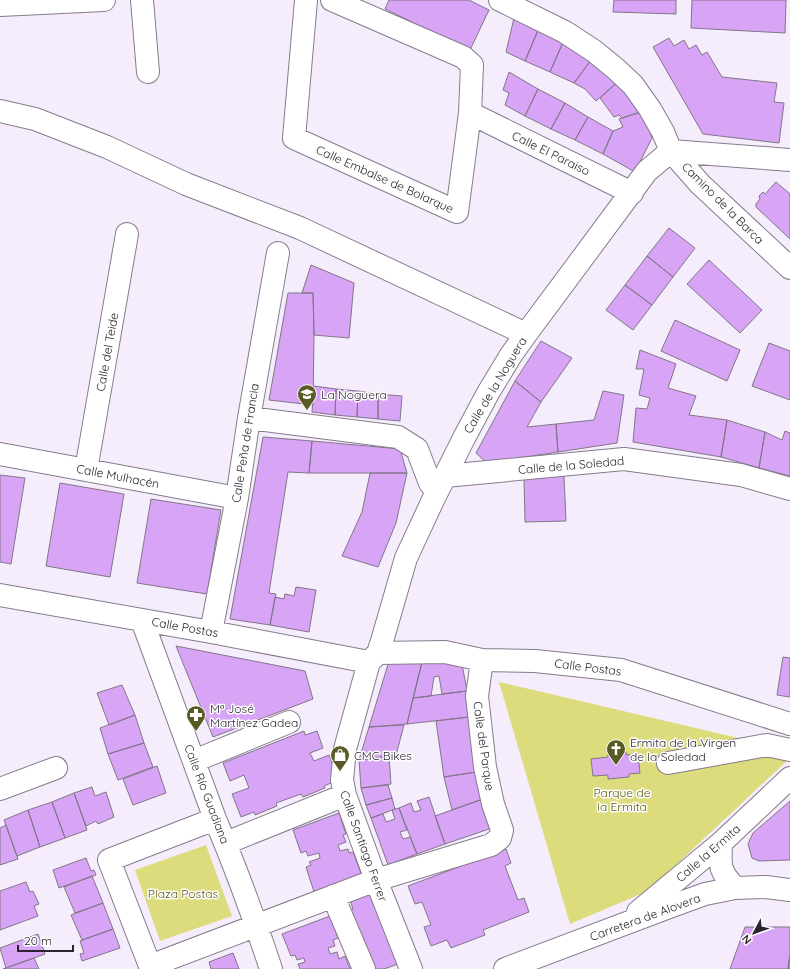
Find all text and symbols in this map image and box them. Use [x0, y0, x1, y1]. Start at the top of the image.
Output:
street label: Calle El Paraiso [510, 128, 592, 178]
street label: Calle Embalse de Bolarque [314, 142, 456, 216]
street label: Camino de la Barca [679, 159, 767, 247]
street label: Calle del Teide [93, 311, 121, 393]
street label: Calle de la Noguera [460, 334, 530, 436]
street label: Calle Peña de Francia [228, 382, 262, 504]
school or university icon: La Noguera [296, 383, 318, 411]
place label: La Noguera [321, 387, 387, 402]
street label: Calle de la Soledad [517, 453, 625, 477]
street label: Calle Mulhacén [75, 461, 161, 491]
street label: Calle Postas [150, 614, 220, 640]
street label: Calle Postas [554, 655, 623, 679]
street label: Calle del Parque [470, 700, 498, 792]
place label: Mª José Martínez Gadea [210, 701, 298, 730]
pharmacy icon: Mª José Martínez Gadea [185, 704, 207, 732]
place label: Ermita de la Virgen de la Soledad [630, 735, 736, 764]
church icon: Ermita de la Virgen de la Soledad [605, 738, 627, 766]
street label: Calle Río Guadiana [181, 742, 233, 846]
shop icon: CMC Bikes [329, 744, 351, 772]
place label: CMC Bikes [354, 748, 412, 763]
park label: Parque de la Ermita [594, 785, 651, 814]
street label: Calle Santiago Ferrer [337, 788, 391, 904]
street label: Calle la Ermita [673, 821, 743, 885]
park label: Plaza Postas [148, 886, 219, 901]
street label: Carretera de Alovera [588, 890, 702, 944]
north arrow [734, 913, 774, 953]
scale bar [18, 927, 73, 953]
text: N [739, 932, 754, 947]
text: 20 m [24, 933, 52, 948]

